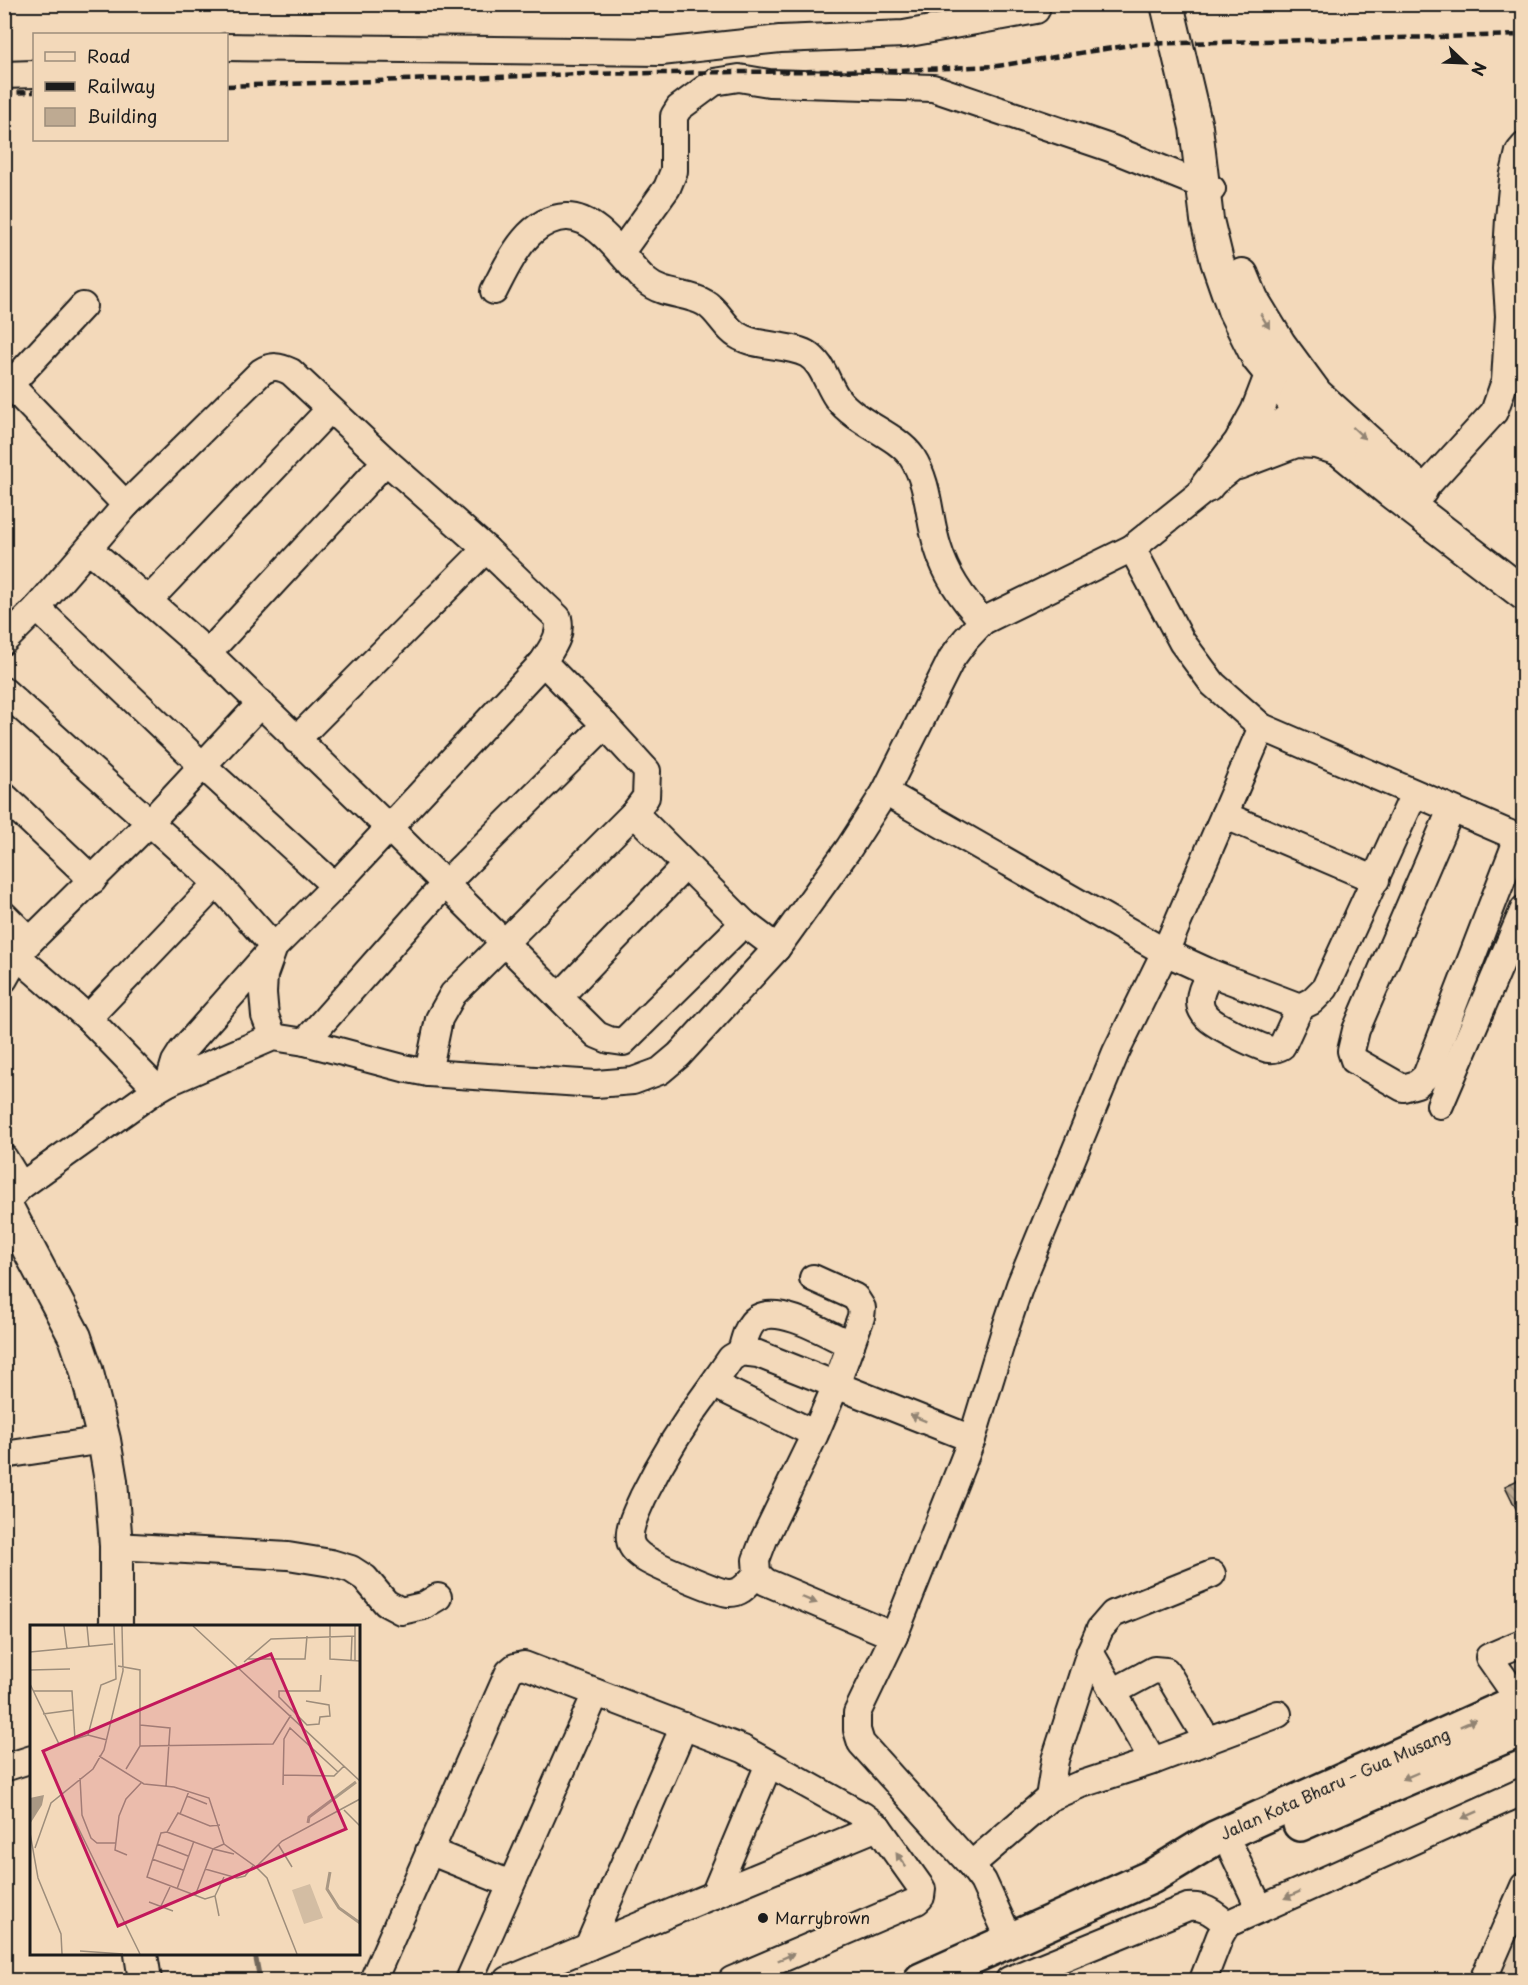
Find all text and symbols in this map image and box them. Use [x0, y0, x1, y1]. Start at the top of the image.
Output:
legend [33, 33, 228, 141]
north arrow [1435, 33, 1495, 93]
text: Road [87, 42, 131, 69]
text: N [1466, 59, 1493, 80]
text: Railway [87, 72, 155, 99]
text: Building [87, 102, 157, 129]
one-way arrow [1260, 313, 1270, 330]
one-way arrow [1351, 426, 1366, 439]
one-way arrow [909, 1413, 927, 1422]
one-way arrow [800, 1595, 818, 1605]
inset map [30, 1625, 360, 1955]
one-way arrow [1460, 1719, 1477, 1728]
street label: Jalan Kota Bharu – Gua Musang [1216, 1721, 1453, 1845]
one-way arrow [1402, 1772, 1419, 1781]
one-way arrow [1461, 1811, 1479, 1821]
one-way arrow [895, 1852, 907, 1868]
one-way arrow [1283, 1891, 1301, 1900]
place label: Marrybrown [775, 1905, 870, 1929]
marker: Marrybrown [756, 1911, 770, 1925]
one-way arrow [777, 1952, 795, 1962]

